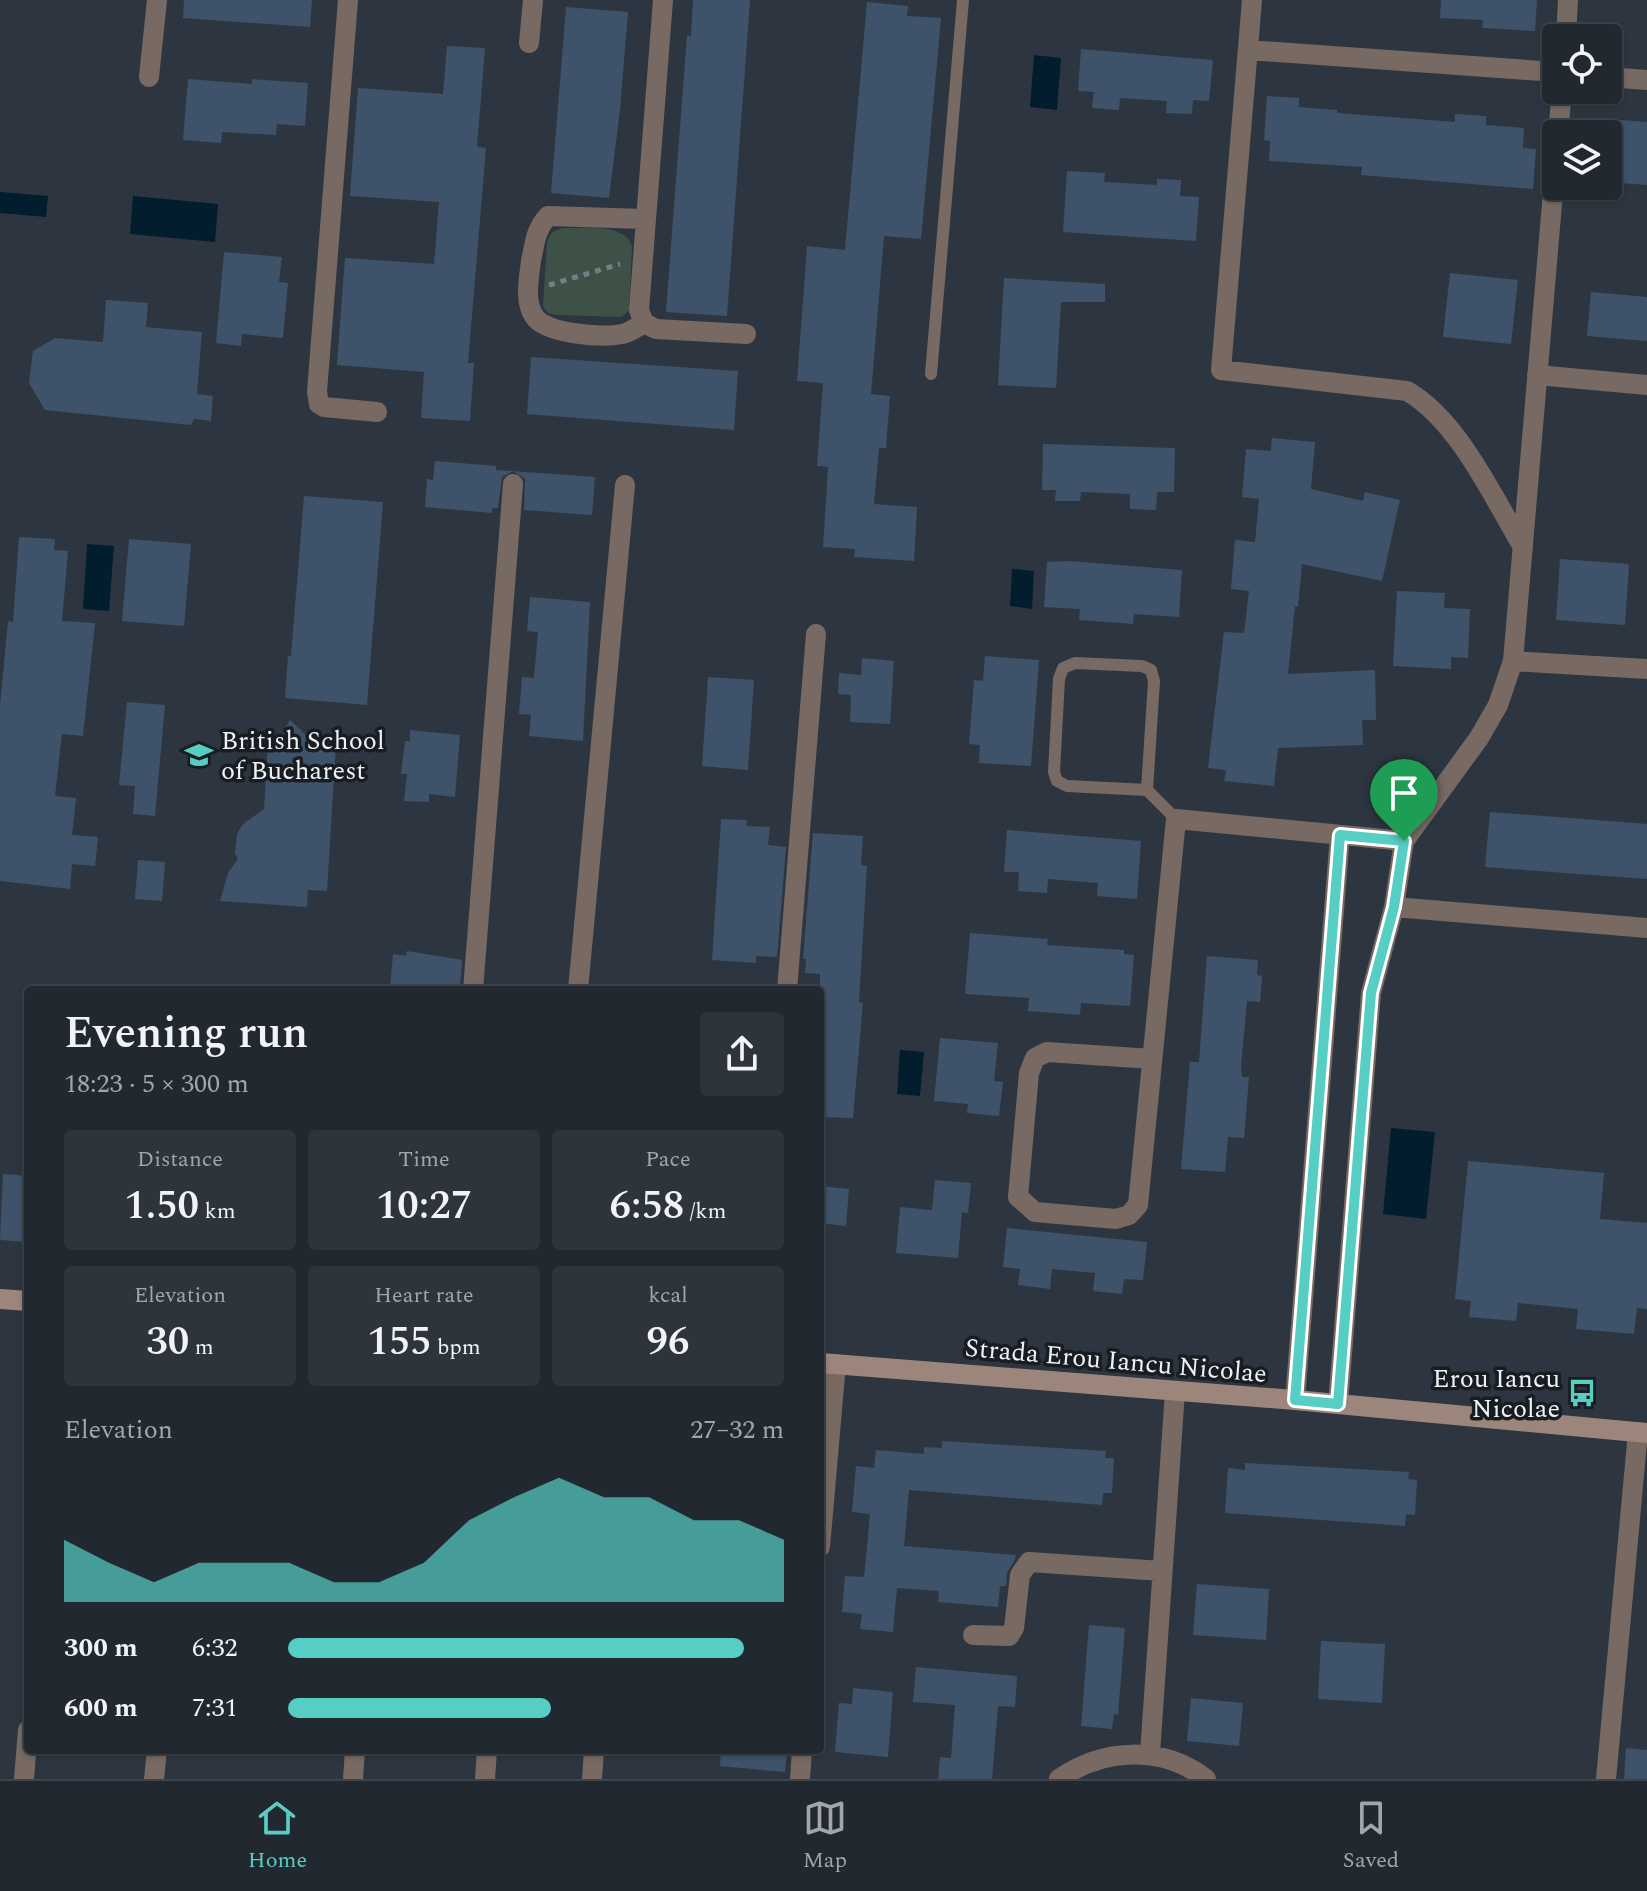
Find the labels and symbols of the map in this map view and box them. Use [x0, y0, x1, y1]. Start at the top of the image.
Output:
place label: British School of Bucharest [221, 721, 385, 791]
school or university icon: British School of Bucharest [184, 740, 214, 770]
pin [1370, 759, 1438, 841]
street label: Strada Erou Iancu Nicolae [963, 1328, 1269, 1394]
place label: Erou Iancu Nicolae [1433, 1359, 1560, 1429]
bus stop icon: Erou Iancu Nicolae [1567, 1378, 1597, 1408]

